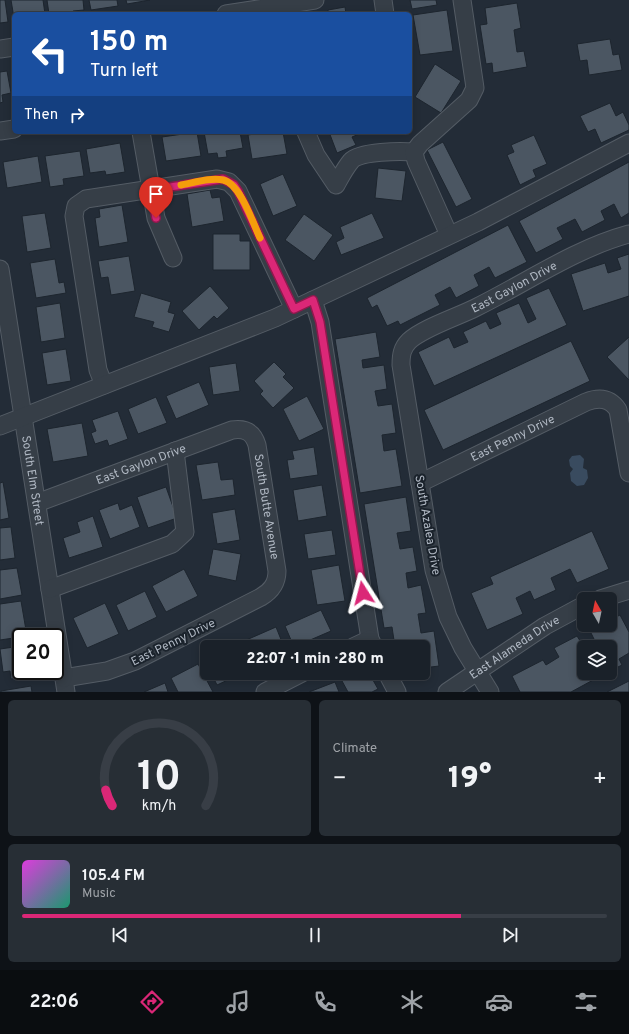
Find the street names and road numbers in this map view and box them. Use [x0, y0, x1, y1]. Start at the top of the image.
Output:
street label: East Gaylon Drive [469, 258, 560, 318]
street label: East Penny Drive [468, 411, 558, 466]
street label: South Elm Street [17, 435, 47, 527]
street label: East Gaylon Drive [94, 441, 189, 489]
street label: South Butte Avenue [250, 453, 282, 561]
street label: South Azalea Drive [410, 474, 444, 577]
street label: East Alameda Drive [467, 613, 563, 684]
street label: East Penny Drive [129, 616, 218, 670]

